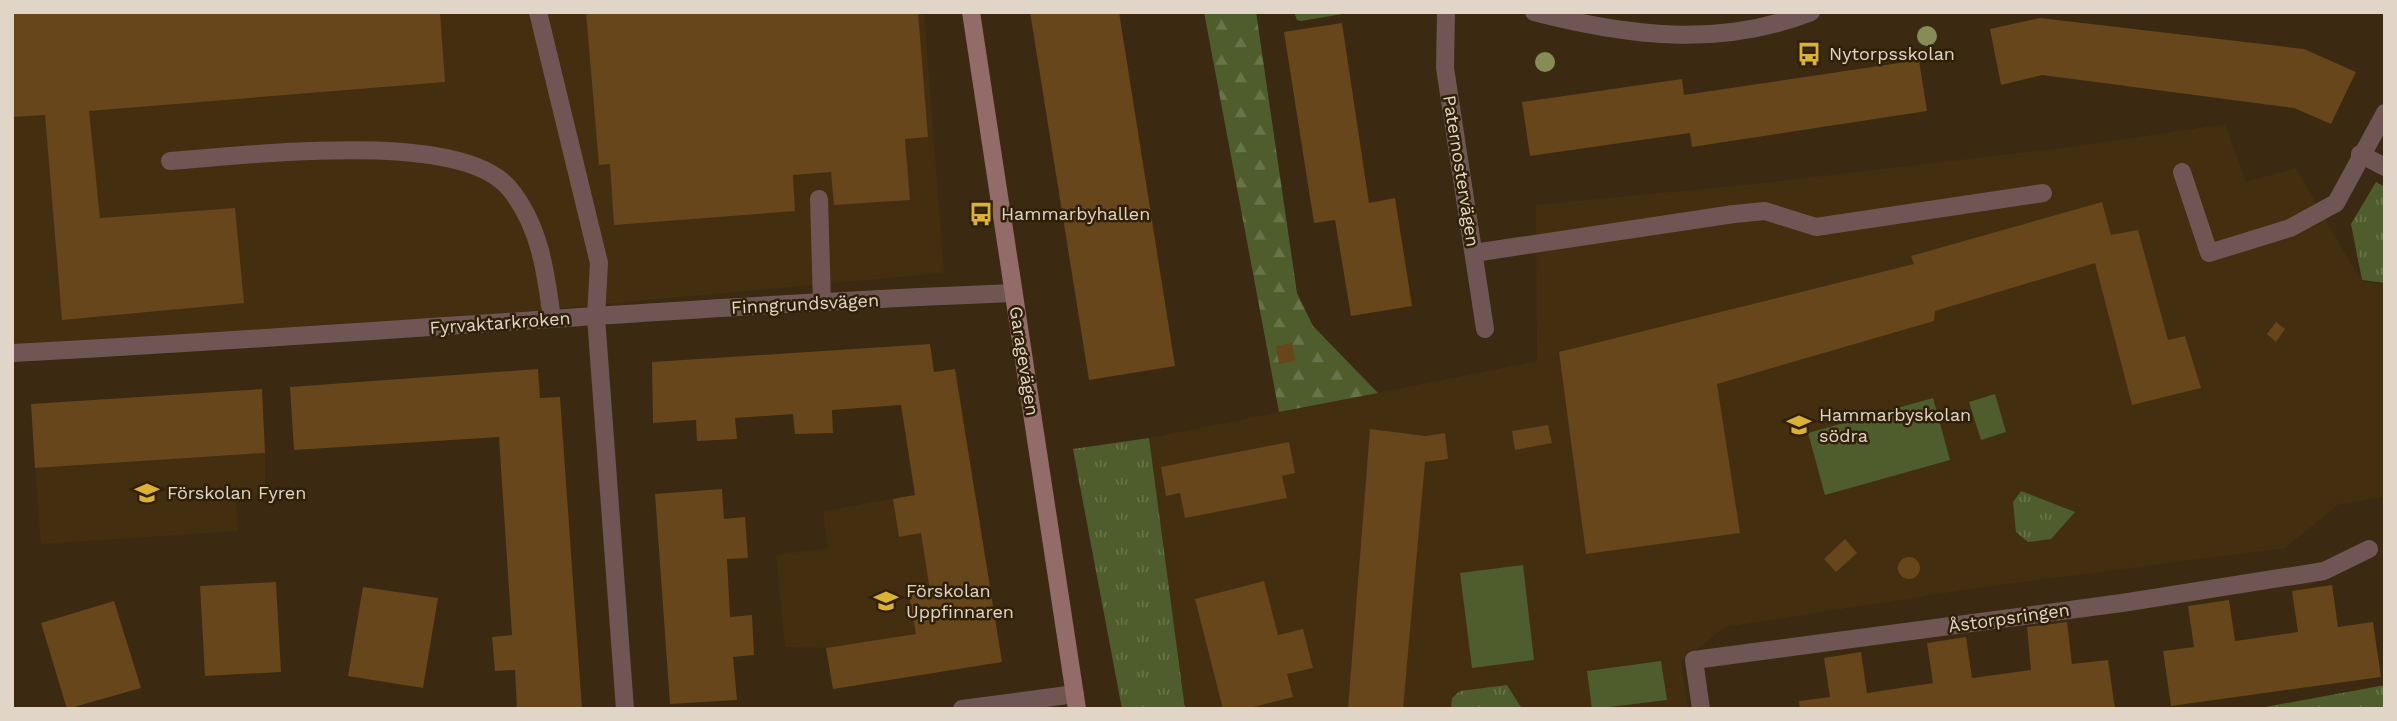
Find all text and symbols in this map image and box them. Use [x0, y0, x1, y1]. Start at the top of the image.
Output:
bus stop icon: Nytorpsskolan [1795, 40, 1823, 68]
place label: Nytorpsskolan [1829, 43, 1955, 64]
street label: Paternostervägen [1439, 94, 1484, 248]
bus stop icon: Hammarbyhallen [967, 200, 995, 228]
place label: Hammarbyhallen [1001, 203, 1150, 224]
street label: Finngrundsvägen [730, 289, 880, 318]
street label: Garagevägen [1005, 305, 1044, 417]
street label: Fyrvaktarkroken [429, 307, 571, 338]
place label: Hammarbyskolan södra [1819, 404, 1971, 446]
school or university icon: Hammarbyskolan södra [1785, 411, 1813, 439]
school or university icon: Förskolan Fyren [133, 479, 161, 507]
place label: Förskolan Fyren [167, 482, 306, 503]
place label: Förskolan Uppfinnaren [906, 580, 1014, 622]
school or university icon: Förskolan Uppfinnaren [872, 587, 900, 615]
street label: Åstorpsringen [1947, 599, 2071, 636]

